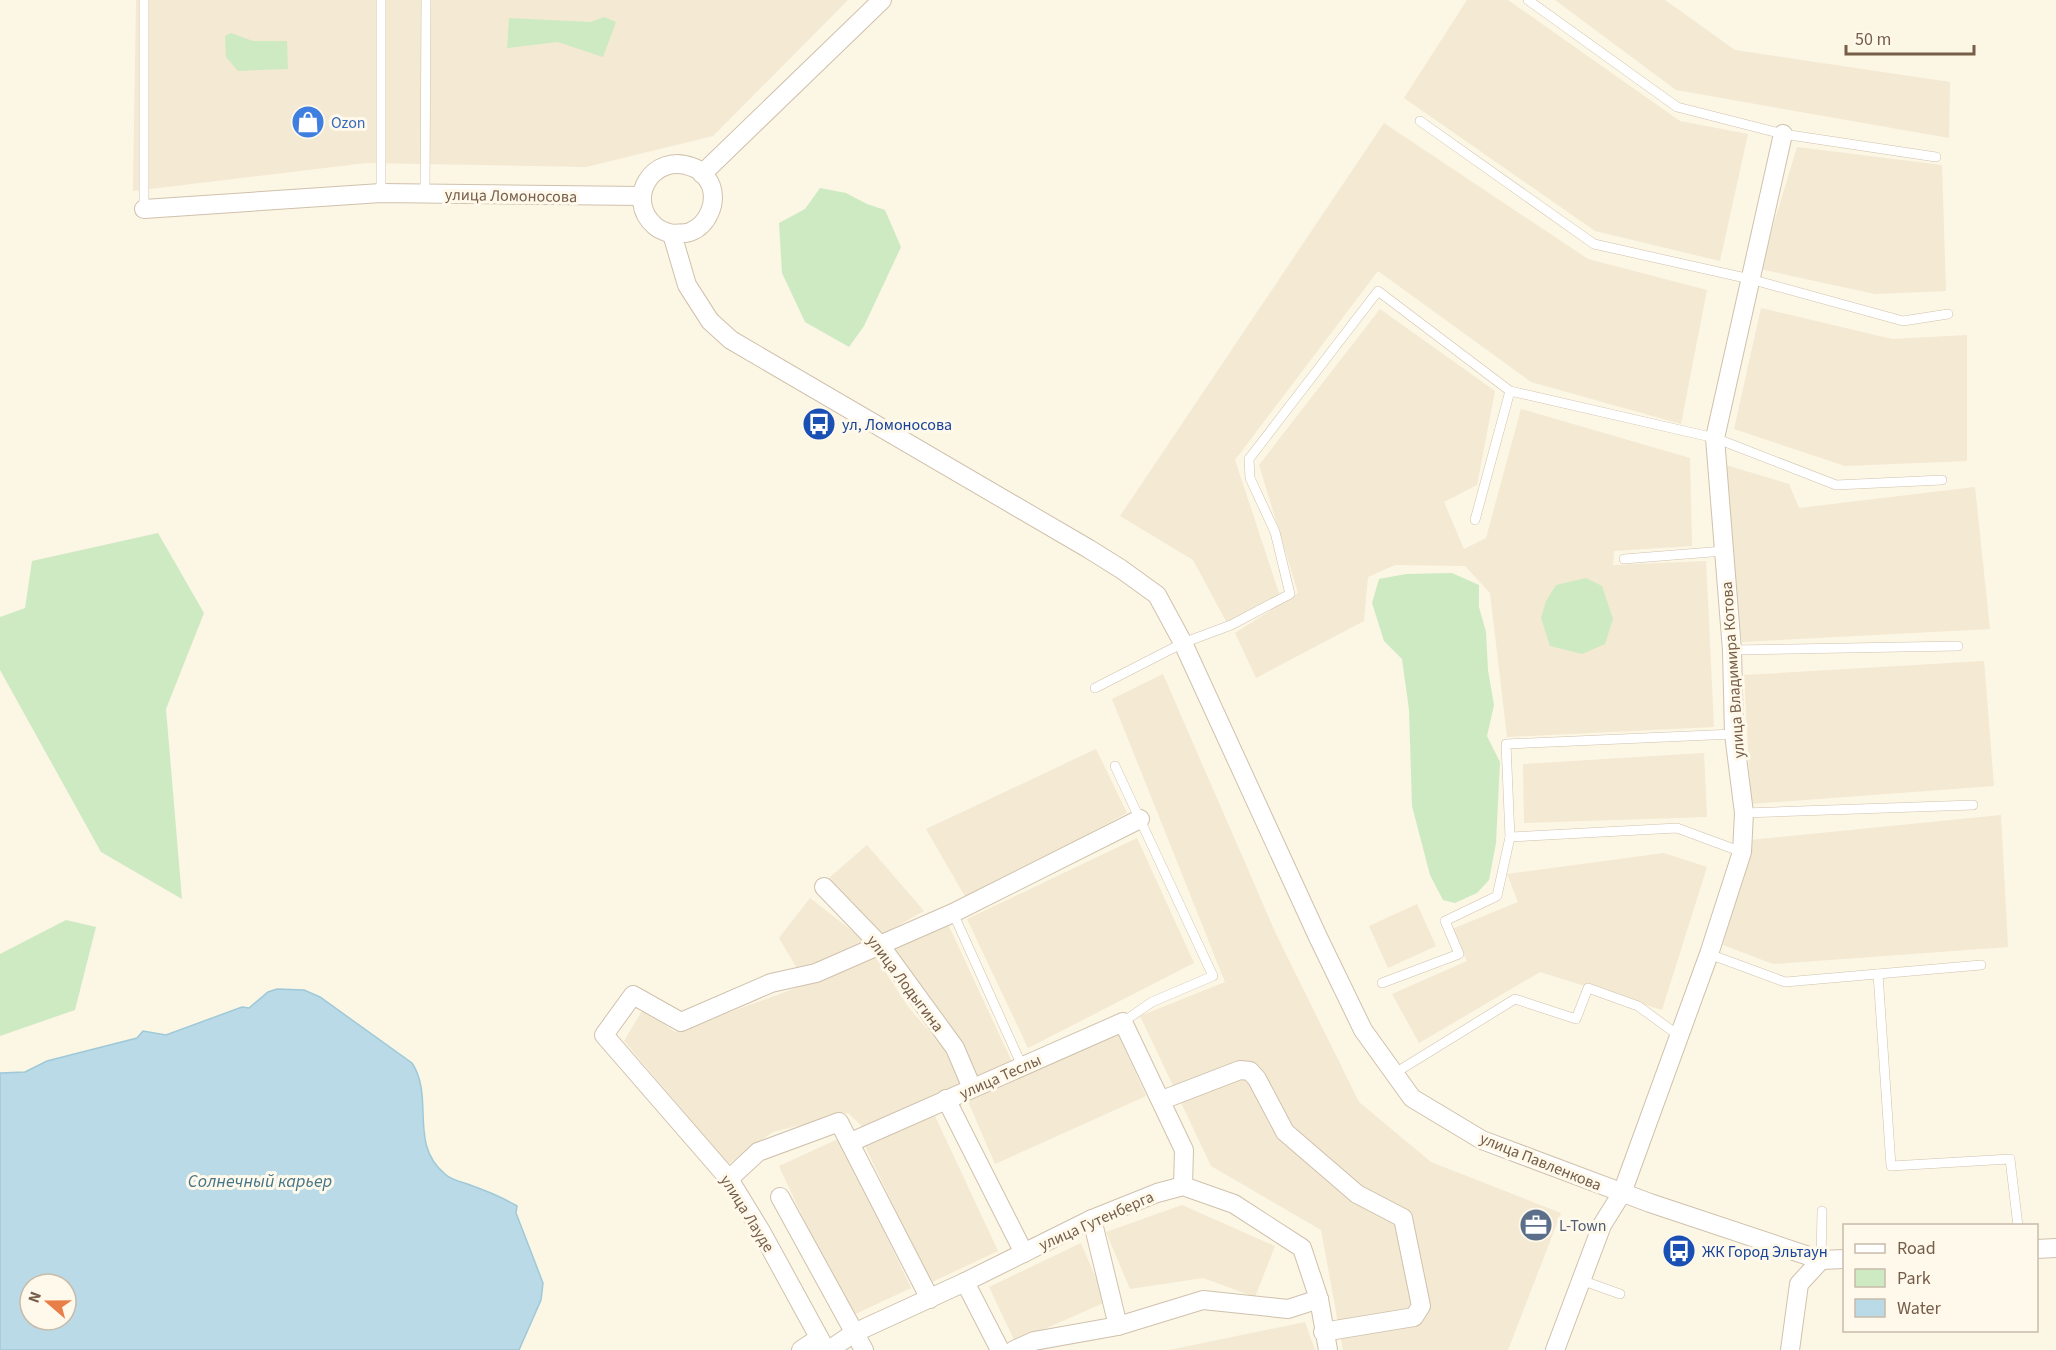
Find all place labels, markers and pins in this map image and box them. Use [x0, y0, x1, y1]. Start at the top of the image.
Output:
shop icon: Ozon [290, 104, 326, 140]
place label: Ozon [331, 112, 366, 134]
bus stop icon: ул, Ломоносова [801, 406, 837, 442]
place label: ул, Ломоносова [842, 414, 952, 436]
office icon: L-Town [1518, 1207, 1554, 1243]
place label: L-Town [1559, 1215, 1607, 1237]
bus stop icon: ЖК Город Эльтаун [1661, 1233, 1697, 1269]
place label: ЖК Город Эльтаун [1702, 1241, 1828, 1263]

